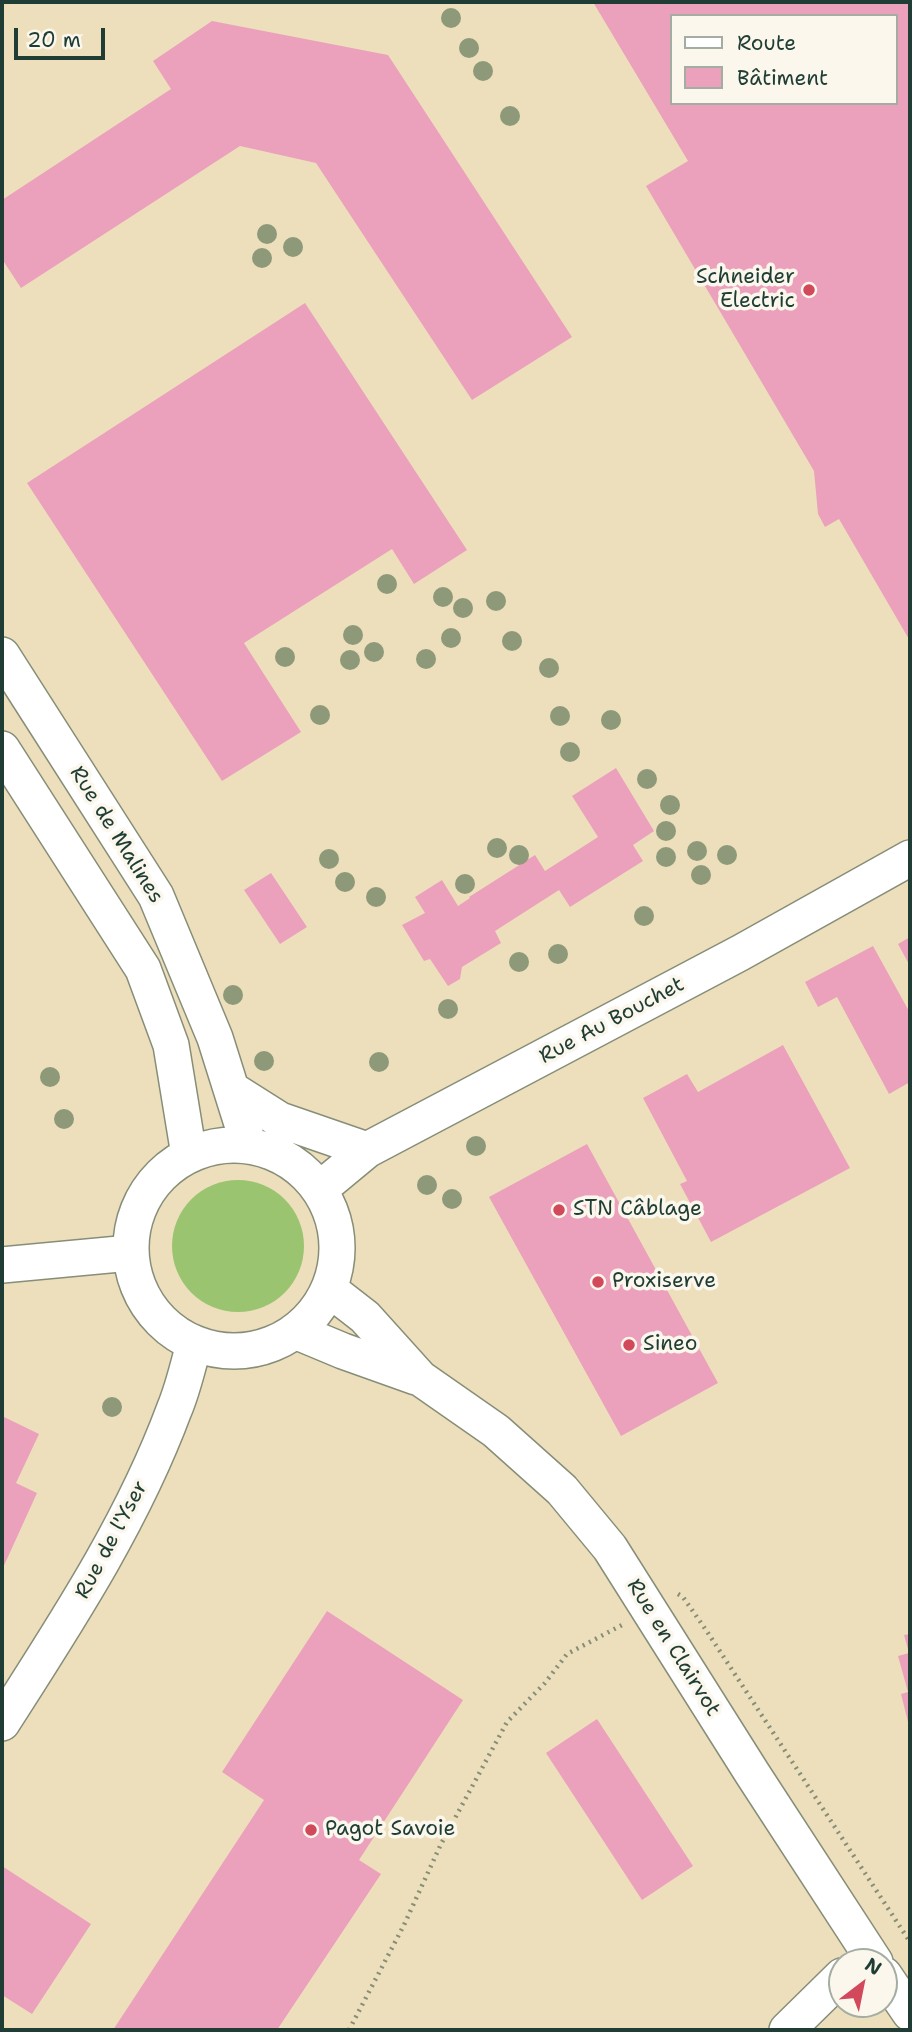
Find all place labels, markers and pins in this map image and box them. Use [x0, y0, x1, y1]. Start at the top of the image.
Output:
place label: Schneider Electric [696, 265, 795, 315]
marker: Schneider Electric [801, 282, 817, 298]
place label: STN Câblage [573, 1197, 702, 1223]
marker: STN Câblage [551, 1202, 567, 1218]
place label: Proxiserve [612, 1269, 716, 1295]
marker: Proxiserve [590, 1274, 606, 1290]
place label: Sineo [643, 1332, 697, 1358]
marker: Sineo [621, 1337, 637, 1353]
place label: Pagot Savoie [325, 1817, 455, 1843]
marker: Pagot Savoie [303, 1822, 319, 1838]

